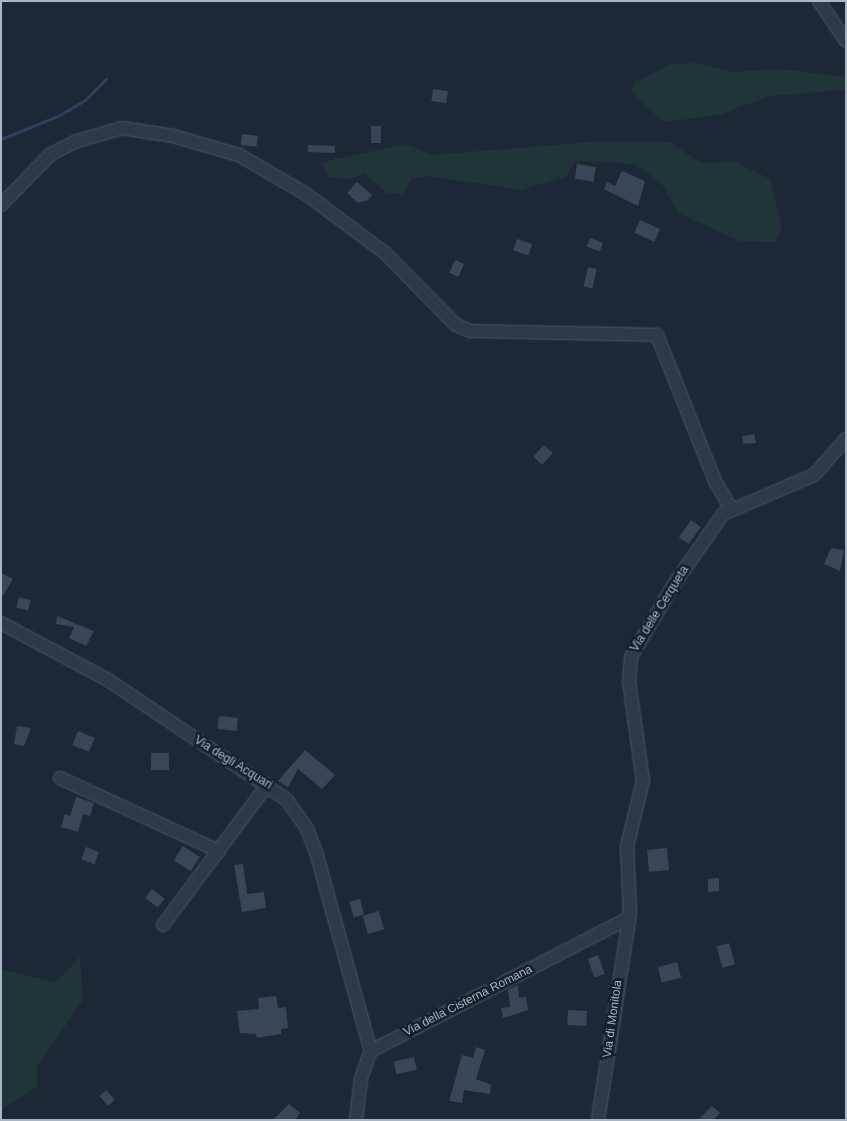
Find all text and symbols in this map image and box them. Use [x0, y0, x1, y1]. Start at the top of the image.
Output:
street label: Via delle Cerqueta [628, 563, 692, 655]
street label: Via degli Acquari [191, 733, 275, 793]
street label: Via della Cisterna Romana [401, 962, 535, 1040]
street label: Via di Monitola [600, 979, 626, 1059]

